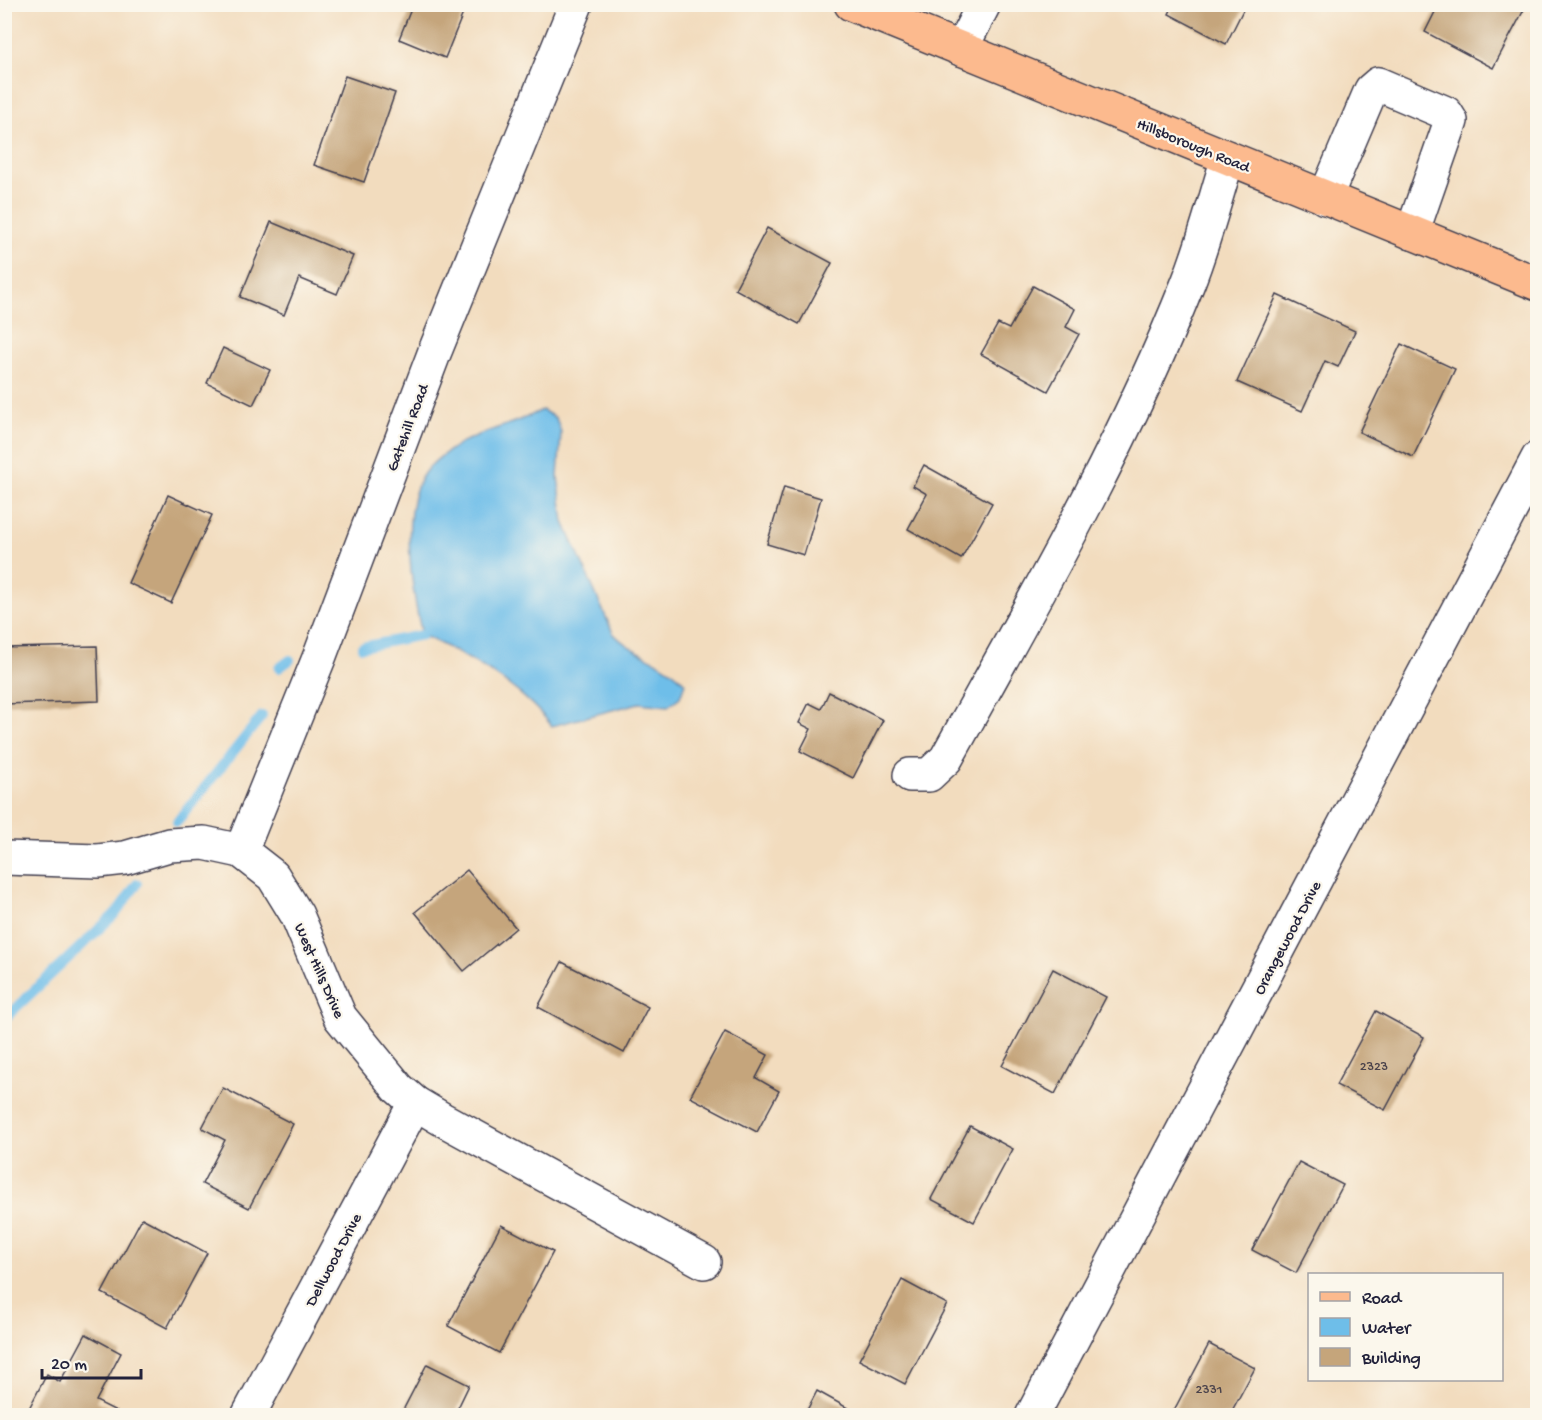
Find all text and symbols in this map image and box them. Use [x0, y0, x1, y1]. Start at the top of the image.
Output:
street label: Hillsborough Road [1133, 116, 1253, 179]
street label: Gatehill Road [384, 381, 435, 474]
street label: Orangewood Drive [1251, 878, 1327, 999]
street label: West Hills Drive [288, 921, 348, 1023]
house number: 2323 [1360, 1059, 1388, 1076]
street label: Dellwood Drive [302, 1210, 368, 1311]
legend [1308, 1273, 1503, 1381]
text: Road [1362, 1289, 1403, 1310]
text: Water [1362, 1319, 1412, 1340]
scale bar [42, 1342, 141, 1380]
text: Building [1361, 1349, 1421, 1370]
text: 20 m [51, 1355, 87, 1376]
house number: 2331 [1195, 1382, 1223, 1399]

